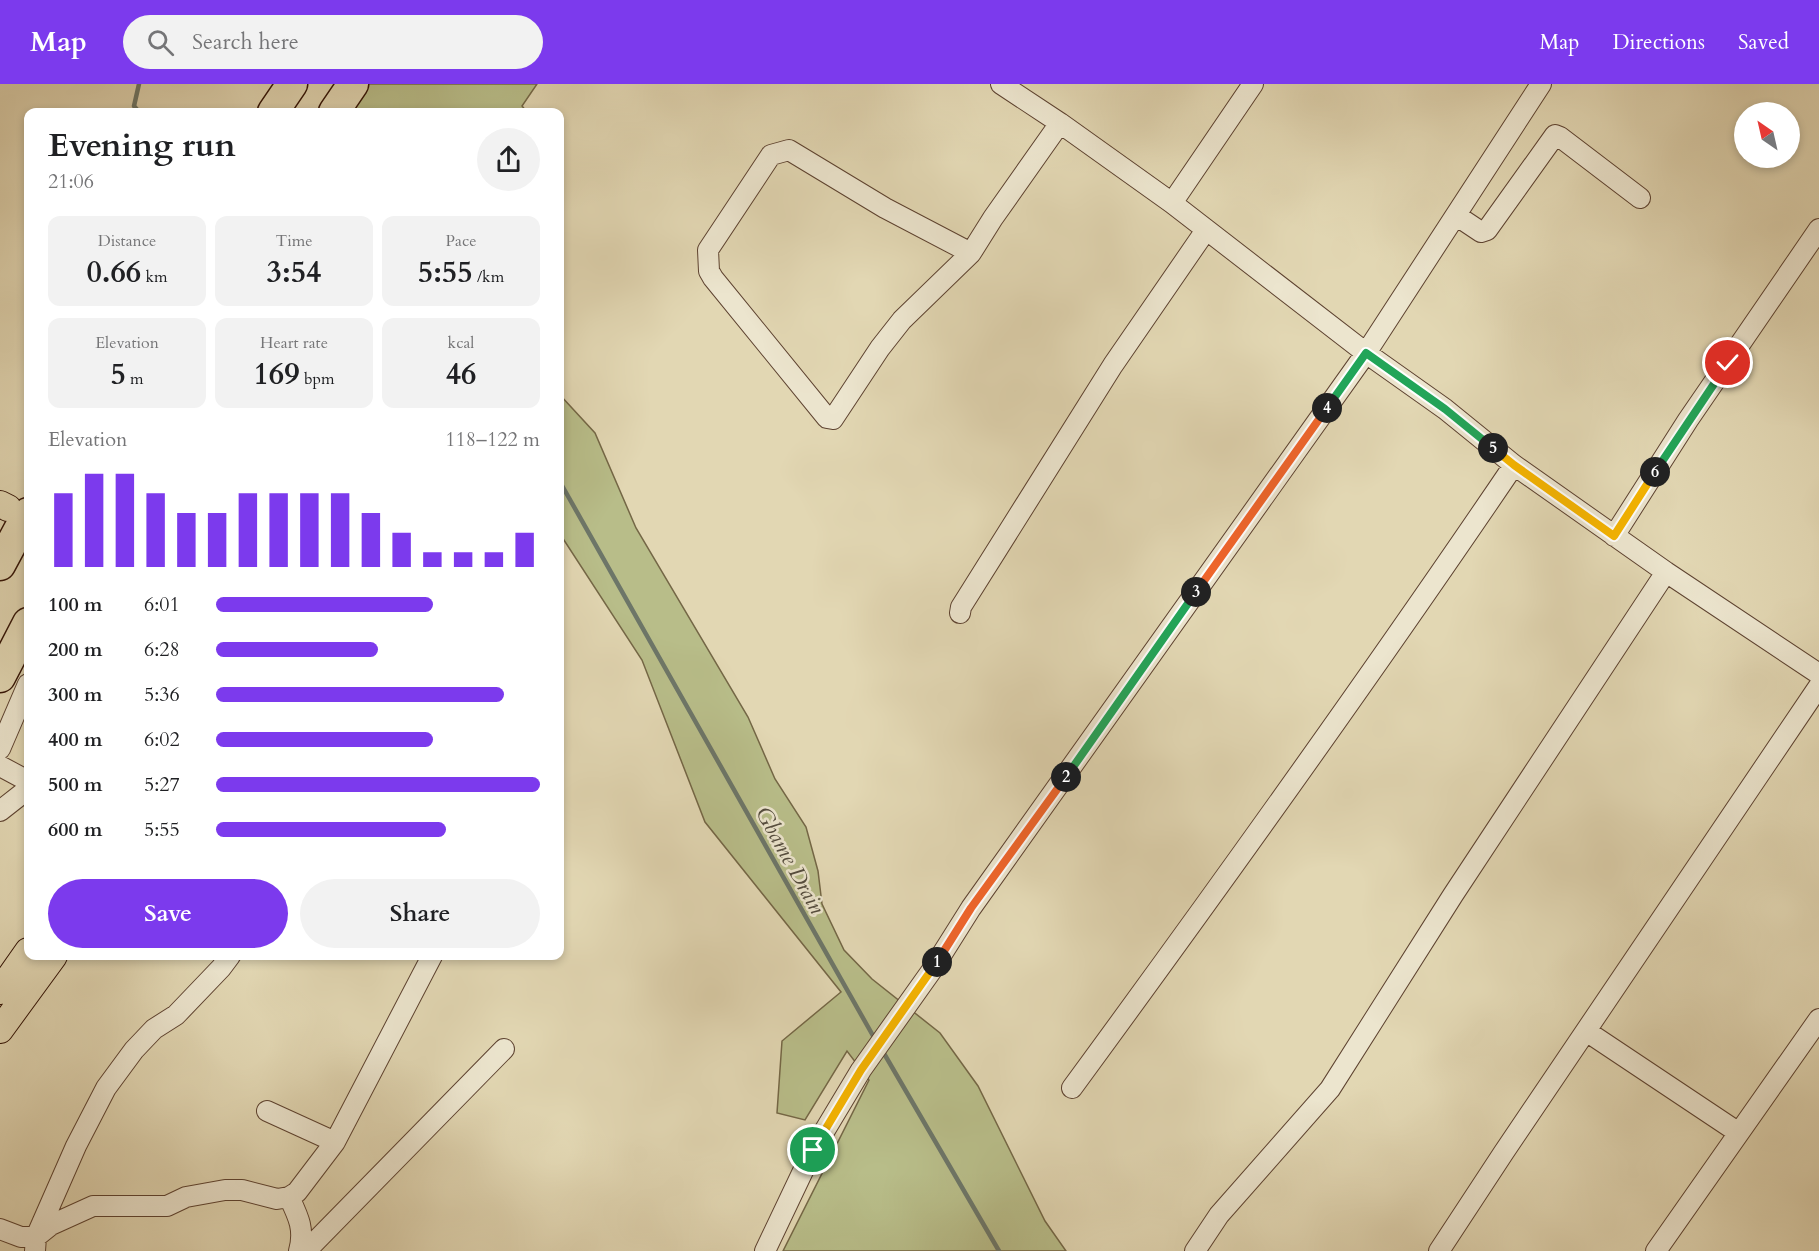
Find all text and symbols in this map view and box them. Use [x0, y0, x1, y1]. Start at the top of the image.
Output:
search box [123, 15, 543, 69]
text: Map [30, 23, 87, 61]
icon: search [144, 26, 177, 59]
text: Search here [192, 27, 299, 57]
text: Map [1539, 28, 1579, 57]
text: Directions [1612, 28, 1705, 57]
text: Saved [1738, 28, 1789, 57]
north arrow [1734, 102, 1800, 168]
map controls [1734, 102, 1800, 168]
text: Evening run [48, 123, 236, 168]
button: share [477, 128, 540, 191]
text: 21:06 [48, 168, 94, 195]
text: Distance [98, 230, 156, 252]
text: Time [275, 230, 313, 252]
text: Pace [446, 230, 476, 252]
text: 0.66 [86, 252, 141, 293]
text: 3:54 [267, 252, 321, 293]
text: 5:55 [418, 252, 473, 293]
text: km [141, 266, 168, 288]
text: /km [473, 266, 504, 288]
text: Elevation [95, 332, 159, 354]
text: Heart rate [260, 332, 328, 354]
text: kcal [448, 332, 474, 354]
pin [1702, 337, 1753, 388]
icon: check [1711, 346, 1744, 379]
text: 5 [110, 354, 126, 395]
text: 169 [253, 354, 300, 395]
text: 46 [446, 354, 476, 395]
text: m [126, 368, 144, 390]
text: bpm [300, 368, 335, 390]
pin: 4 [1312, 393, 1342, 423]
text: 4 [1323, 397, 1331, 419]
text: Elevation [48, 426, 127, 453]
text: 118–122 m [445, 426, 540, 453]
pin: 5 [1478, 433, 1508, 463]
text: 5 [1489, 437, 1497, 459]
pin: 6 [1640, 457, 1670, 487]
text: 6 [1651, 461, 1659, 483]
pin: 3 [1181, 577, 1211, 607]
text: 3 [1192, 581, 1200, 603]
text: 100 m [48, 591, 103, 618]
text: 6:01 [144, 591, 180, 618]
text: 200 m [48, 636, 103, 663]
text: 6:28 [144, 636, 180, 663]
text: 300 m [48, 681, 103, 708]
text: 5:36 [144, 681, 180, 708]
text: 400 m [48, 726, 103, 753]
text: 6:02 [144, 726, 180, 753]
pin: 2 [1051, 762, 1081, 792]
text: 2 [1062, 766, 1070, 788]
text: 500 m [48, 771, 103, 798]
text: 5:27 [144, 771, 180, 798]
water label: Gbame Drain [748, 801, 832, 920]
text: 600 m [48, 816, 103, 843]
text: 5:55 [144, 816, 180, 843]
button: Save [48, 879, 288, 948]
button: Share [300, 879, 540, 948]
pin: 1 [922, 947, 952, 977]
text: 1 [933, 951, 941, 973]
pin [787, 1124, 838, 1175]
icon: arrive [796, 1133, 829, 1166]

